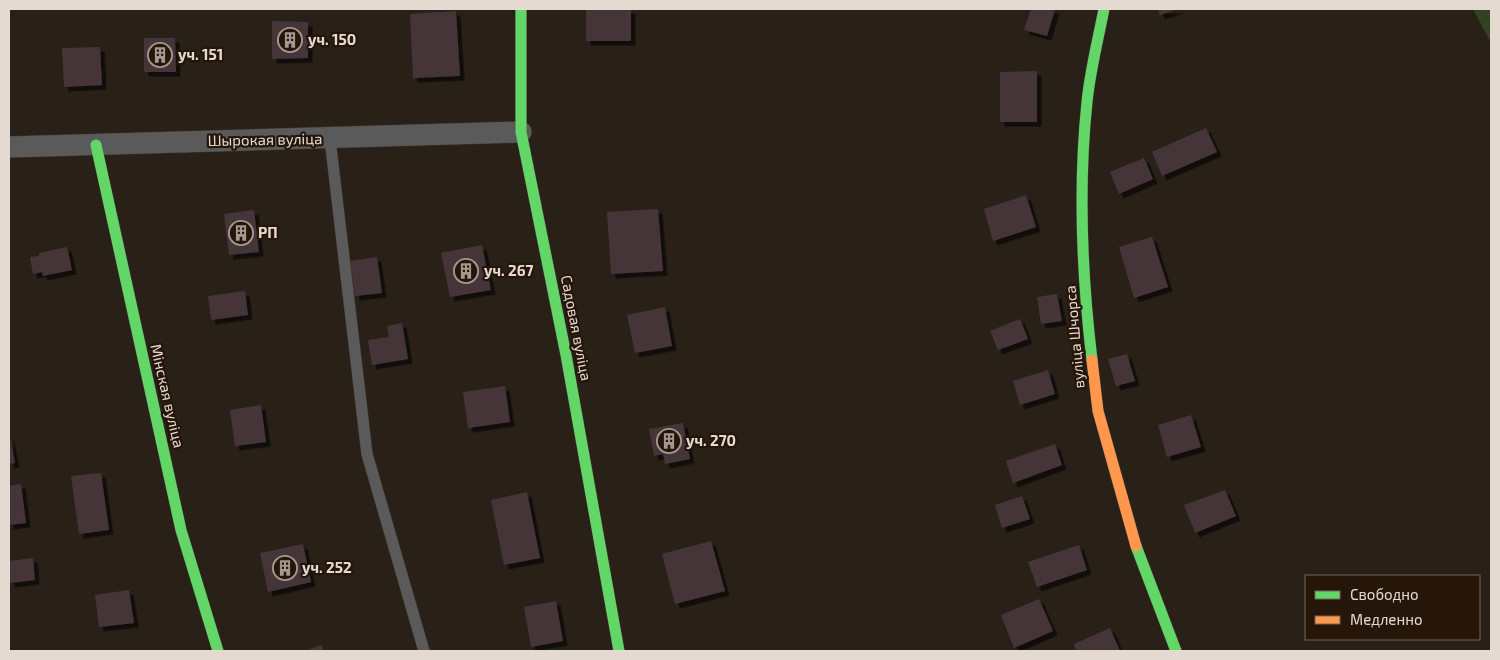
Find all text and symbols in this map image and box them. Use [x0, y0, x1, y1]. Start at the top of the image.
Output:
building icon: уч. 150 [277, 27, 303, 53]
place label: уч. 150 [308, 30, 356, 48]
building icon: уч. 151 [147, 42, 173, 68]
place label: уч. 151 [178, 45, 223, 63]
street label: Шырокая вуліца [207, 129, 323, 150]
building icon: РП [228, 220, 254, 246]
place label: РП [258, 223, 278, 241]
building icon: уч. 267 [453, 258, 479, 284]
place label: уч. 267 [484, 261, 534, 279]
street label: Садовая вуліца [557, 273, 596, 382]
street label: вуліца Шчорса [1061, 285, 1088, 389]
street label: Мінская вуліца [146, 342, 189, 450]
building icon: уч. 270 [656, 428, 682, 454]
place label: уч. 270 [686, 431, 736, 449]
building icon: уч. 252 [272, 555, 298, 581]
place label: уч. 252 [302, 558, 352, 576]
legend [1305, 575, 1480, 640]
text: Свободно [1350, 585, 1419, 603]
text: Медленно [1350, 610, 1423, 628]

